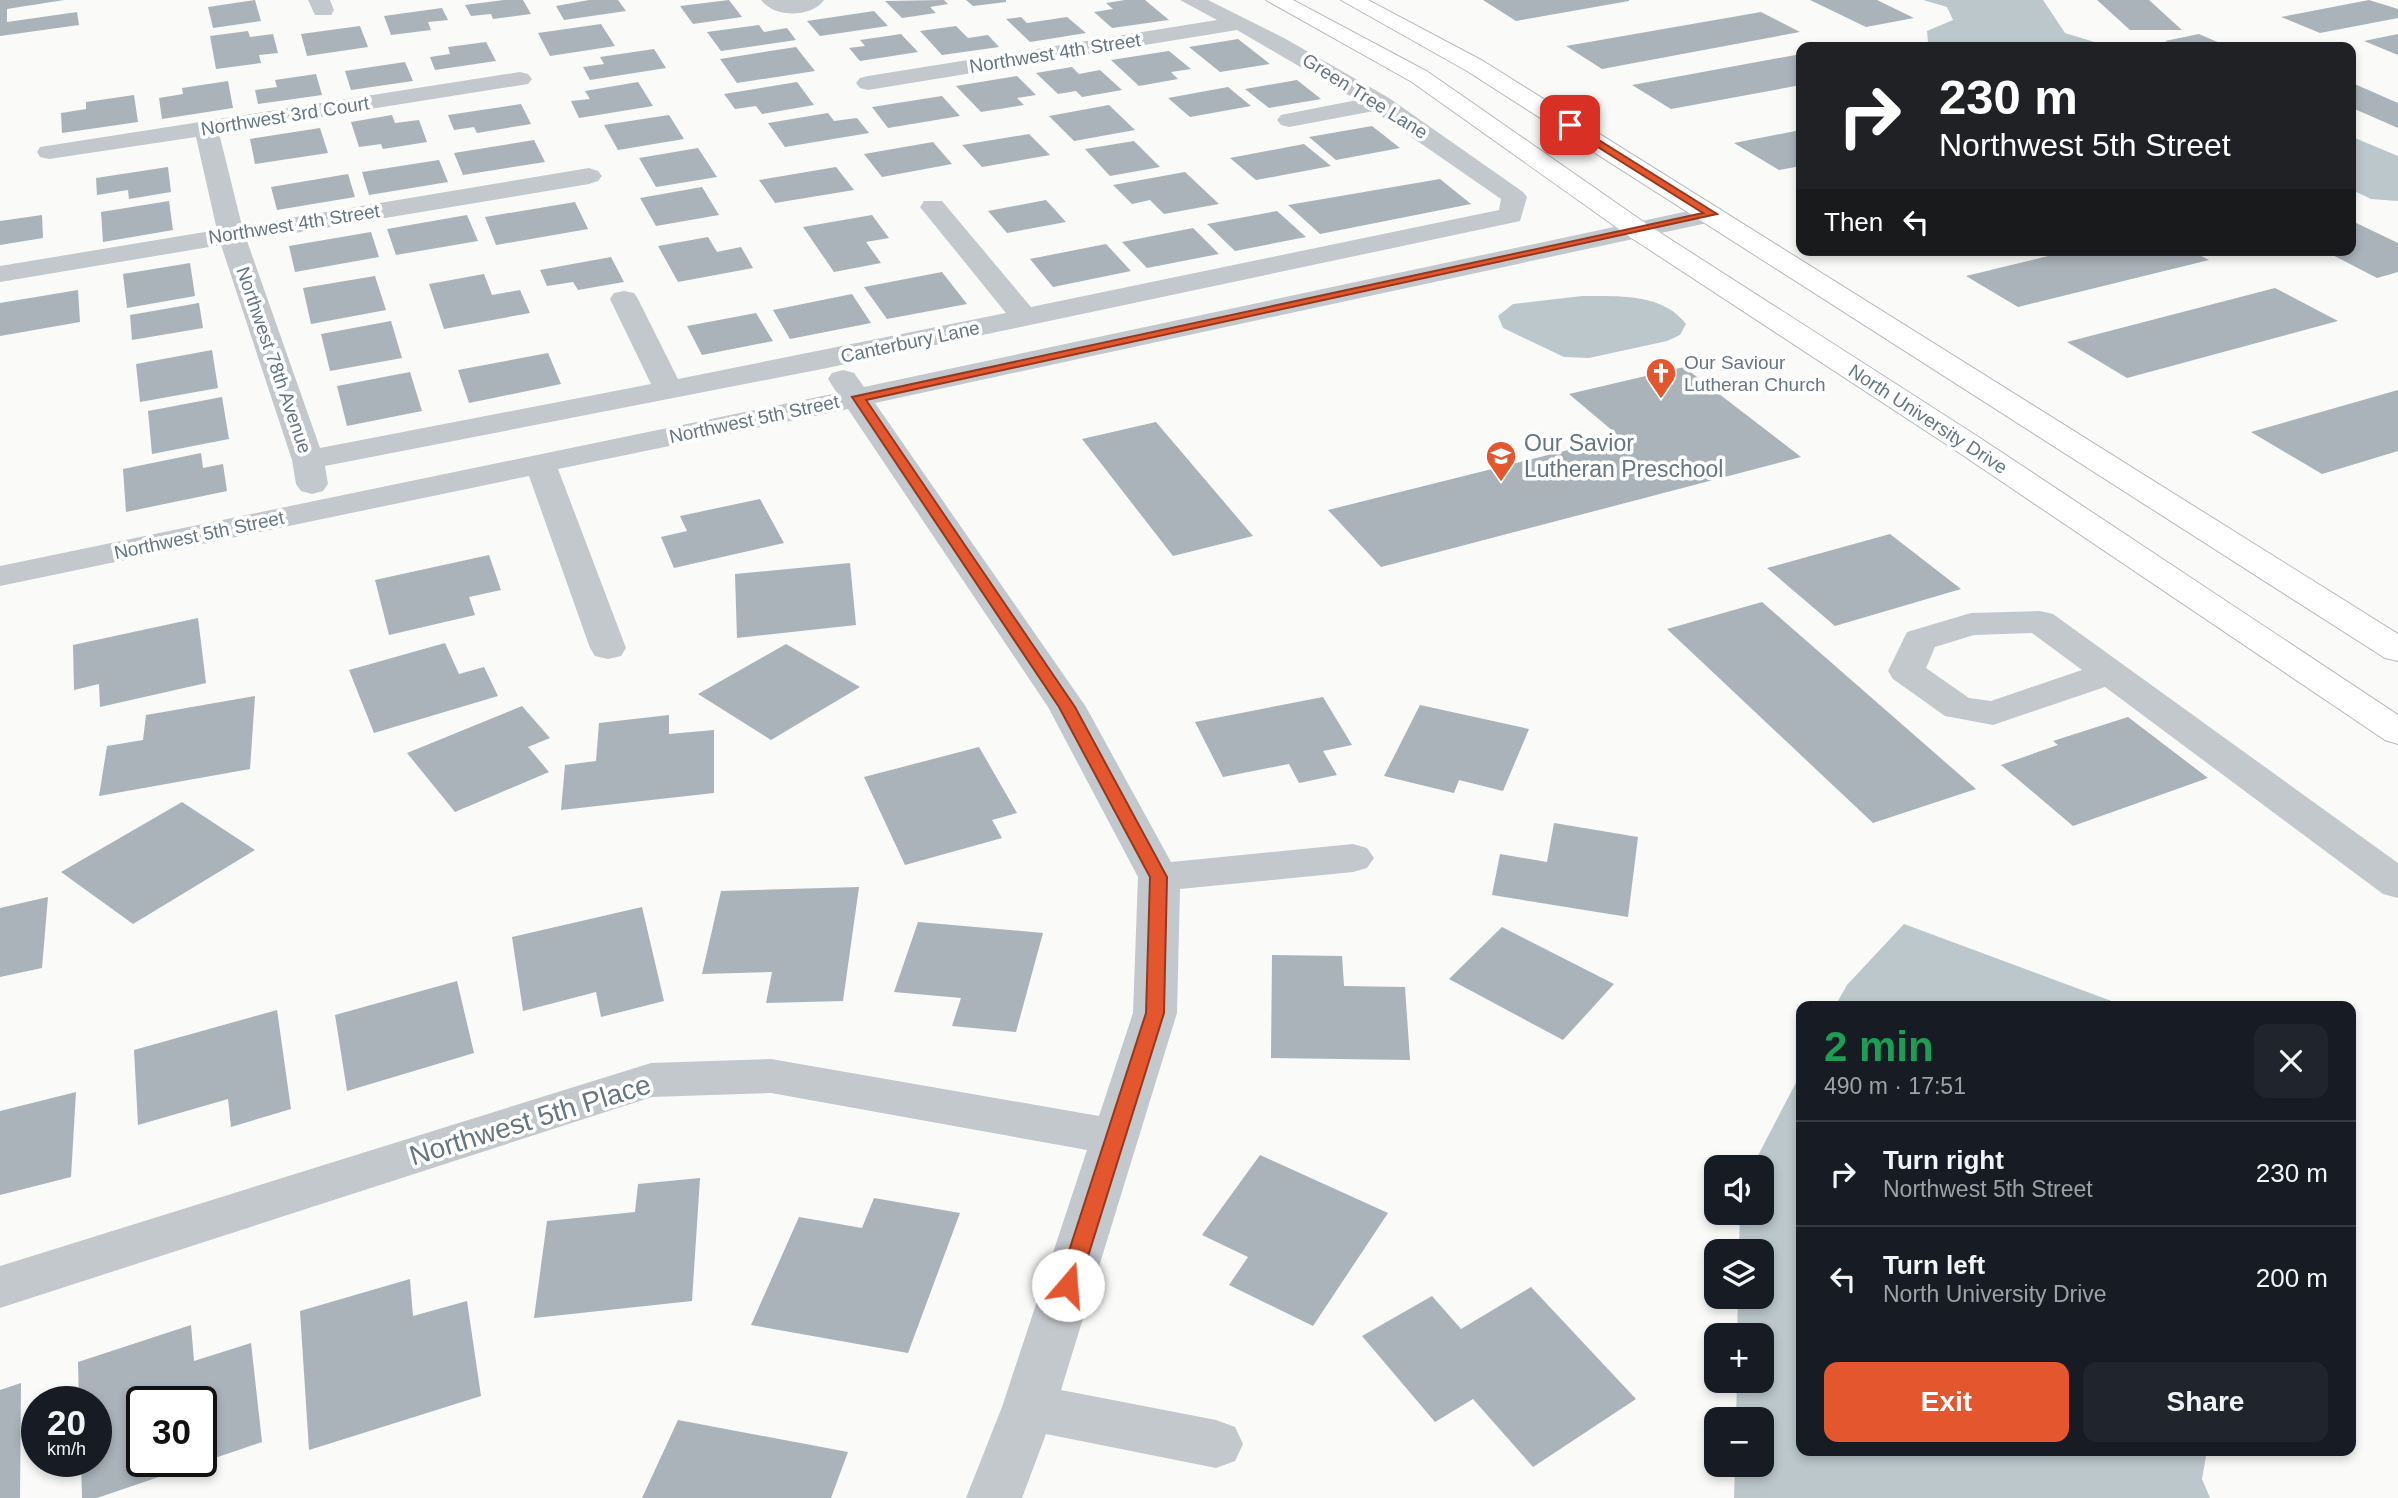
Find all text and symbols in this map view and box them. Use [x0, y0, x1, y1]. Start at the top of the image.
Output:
street label: Northwest 4th Street [968, 29, 1143, 77]
street label: Green Tree Lane [1299, 49, 1431, 143]
icon: right [1824, 70, 1915, 161]
text: 230 m [1939, 70, 2078, 124]
street label: Northwest 3rd Court [199, 92, 371, 140]
pin [1540, 95, 1600, 155]
icon: arrive [1551, 106, 1589, 144]
text: Northwest 5th Street [1939, 127, 2231, 163]
street label: Northwest 4th Street [207, 200, 382, 248]
icon: left [1897, 203, 1935, 241]
text: Then [1824, 207, 1883, 237]
street label: Northwest 78th Avenue [232, 264, 316, 456]
street label: Canterbury Lane [839, 317, 981, 367]
place label: Our Saviour Lutheran Church [1684, 352, 1826, 395]
church icon: Our Saviour Lutheran Church [1644, 356, 1678, 400]
street label: North University Drive [1845, 360, 2011, 478]
street label: Northwest 5th Street [667, 391, 842, 447]
place label: Our Savior Lutheran Preschool [1524, 430, 1723, 482]
school or university icon: Our Savior Lutheran Preschool [1484, 439, 1518, 483]
street label: Northwest 5th Street [112, 507, 287, 563]
text: 2 min [1824, 1023, 1934, 1070]
button: close [2254, 1024, 2328, 1098]
street label: Northwest 5th Place [406, 1069, 654, 1171]
text: 490 m · 17:51 [1824, 1073, 1966, 1099]
text: Turn right [1883, 1145, 2004, 1175]
map controls [1704, 1155, 1774, 1477]
button: sound [1704, 1155, 1774, 1225]
icon: right [1824, 1155, 1862, 1193]
text: 230 m [2256, 1158, 2328, 1188]
text: Northwest 5th Street [1883, 1176, 2093, 1202]
button: layers [1704, 1239, 1774, 1309]
position arrow [1031, 1248, 1105, 1322]
text: Turn left [1883, 1250, 1985, 1280]
icon: left [1824, 1260, 1862, 1298]
text: 200 m [2256, 1263, 2328, 1293]
text: North University Drive [1883, 1281, 2107, 1307]
button: + [1704, 1323, 1774, 1393]
button: Exit [1824, 1362, 2069, 1442]
button: Share [2083, 1362, 2328, 1442]
speed limit sign: 30 [126, 1386, 217, 1477]
text: 20 [47, 1403, 86, 1442]
button: − [1704, 1407, 1774, 1477]
text: km/h [47, 1439, 86, 1459]

